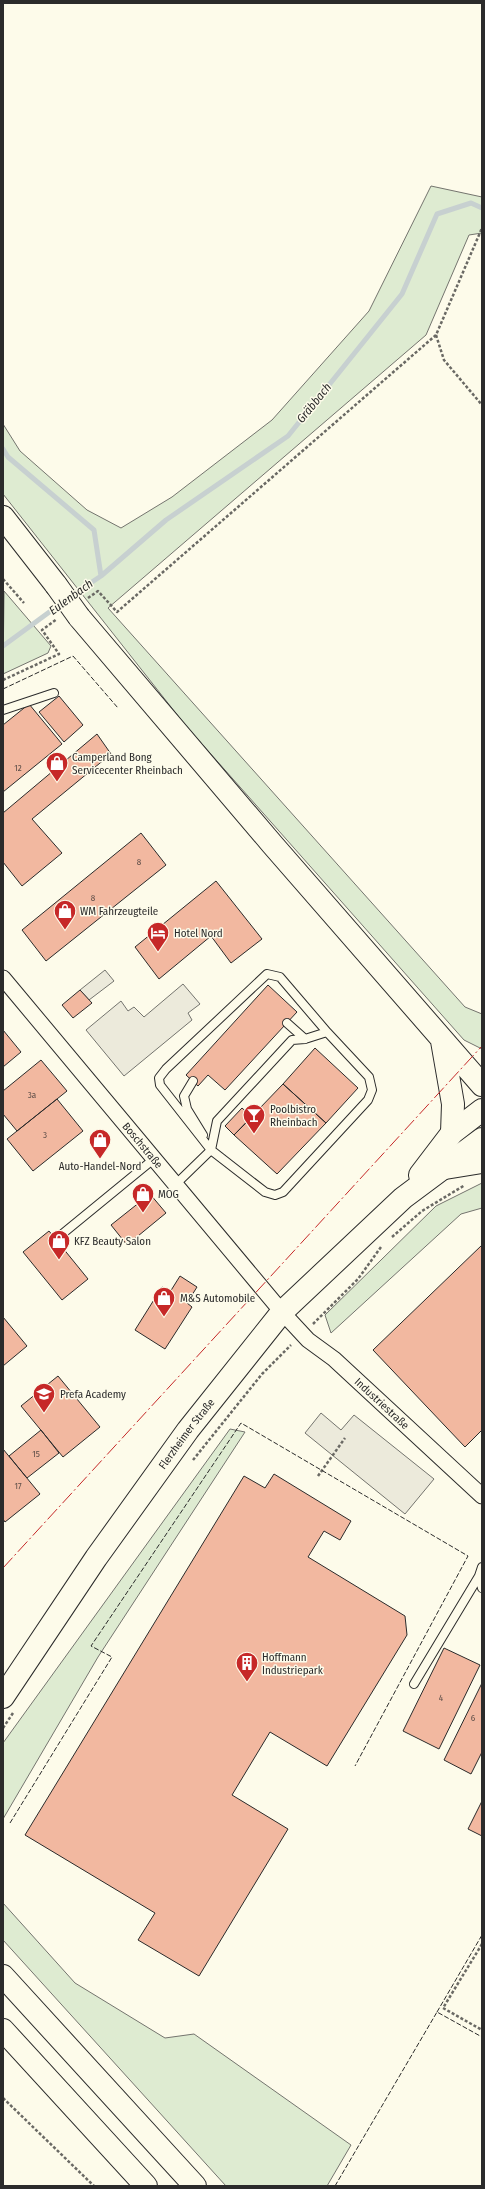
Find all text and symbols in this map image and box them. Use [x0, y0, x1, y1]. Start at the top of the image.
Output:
water label: Gräbbach [294, 380, 334, 426]
water label: Eulenbach [46, 576, 96, 618]
shop icon: Camperland Bong Servicecenter Rheinbach [44, 750, 70, 783]
place label: Camperland Bong Servicecenter Rheinbach [72, 751, 183, 777]
house number: 12 [14, 763, 22, 773]
house number: 8 [137, 857, 142, 867]
house number: 8 [91, 893, 96, 903]
shop icon: WM Fahrzeugteile [52, 898, 78, 931]
place label: WM Fahrzeugteile [80, 905, 158, 918]
hotel icon: Hotel Nord [145, 920, 171, 953]
place label: Hotel Nord [174, 927, 223, 940]
house number: 3a [28, 1090, 37, 1100]
bar icon: Poolbistro Rheinbach [241, 1102, 267, 1135]
place label: Poolbistro Rheinbach [270, 1103, 317, 1129]
street label: Boschstraße [120, 1120, 165, 1171]
shop icon: Auto-Handel-Nord [87, 1127, 113, 1160]
house number: 3 [43, 1130, 47, 1140]
place label: Auto-Handel-Nord [59, 1160, 141, 1173]
shop icon: MOG [130, 1181, 156, 1214]
place label: MOG [158, 1188, 179, 1201]
shop icon: KFZ Beauty Salon [46, 1228, 72, 1261]
place label: KFZ Beauty Salon [74, 1235, 151, 1248]
shop icon: M&S Automobile [151, 1285, 177, 1318]
place label: M&S Automobile [180, 1292, 255, 1305]
street label: Industriestraße [352, 1375, 411, 1432]
school or university icon: Prefa Academy [31, 1381, 57, 1414]
place label: Prefa Academy [60, 1388, 126, 1401]
street label: Flerzheimer Straße [156, 1396, 217, 1472]
house number: 15 [32, 1449, 40, 1459]
house number: 17 [14, 1481, 22, 1491]
building icon: Hoffmann Industriepark [234, 1650, 260, 1683]
place label: Hoffmann Industriepark [262, 1651, 324, 1677]
house number: 4 [439, 1693, 444, 1703]
house number: 6 [471, 1713, 476, 1723]

